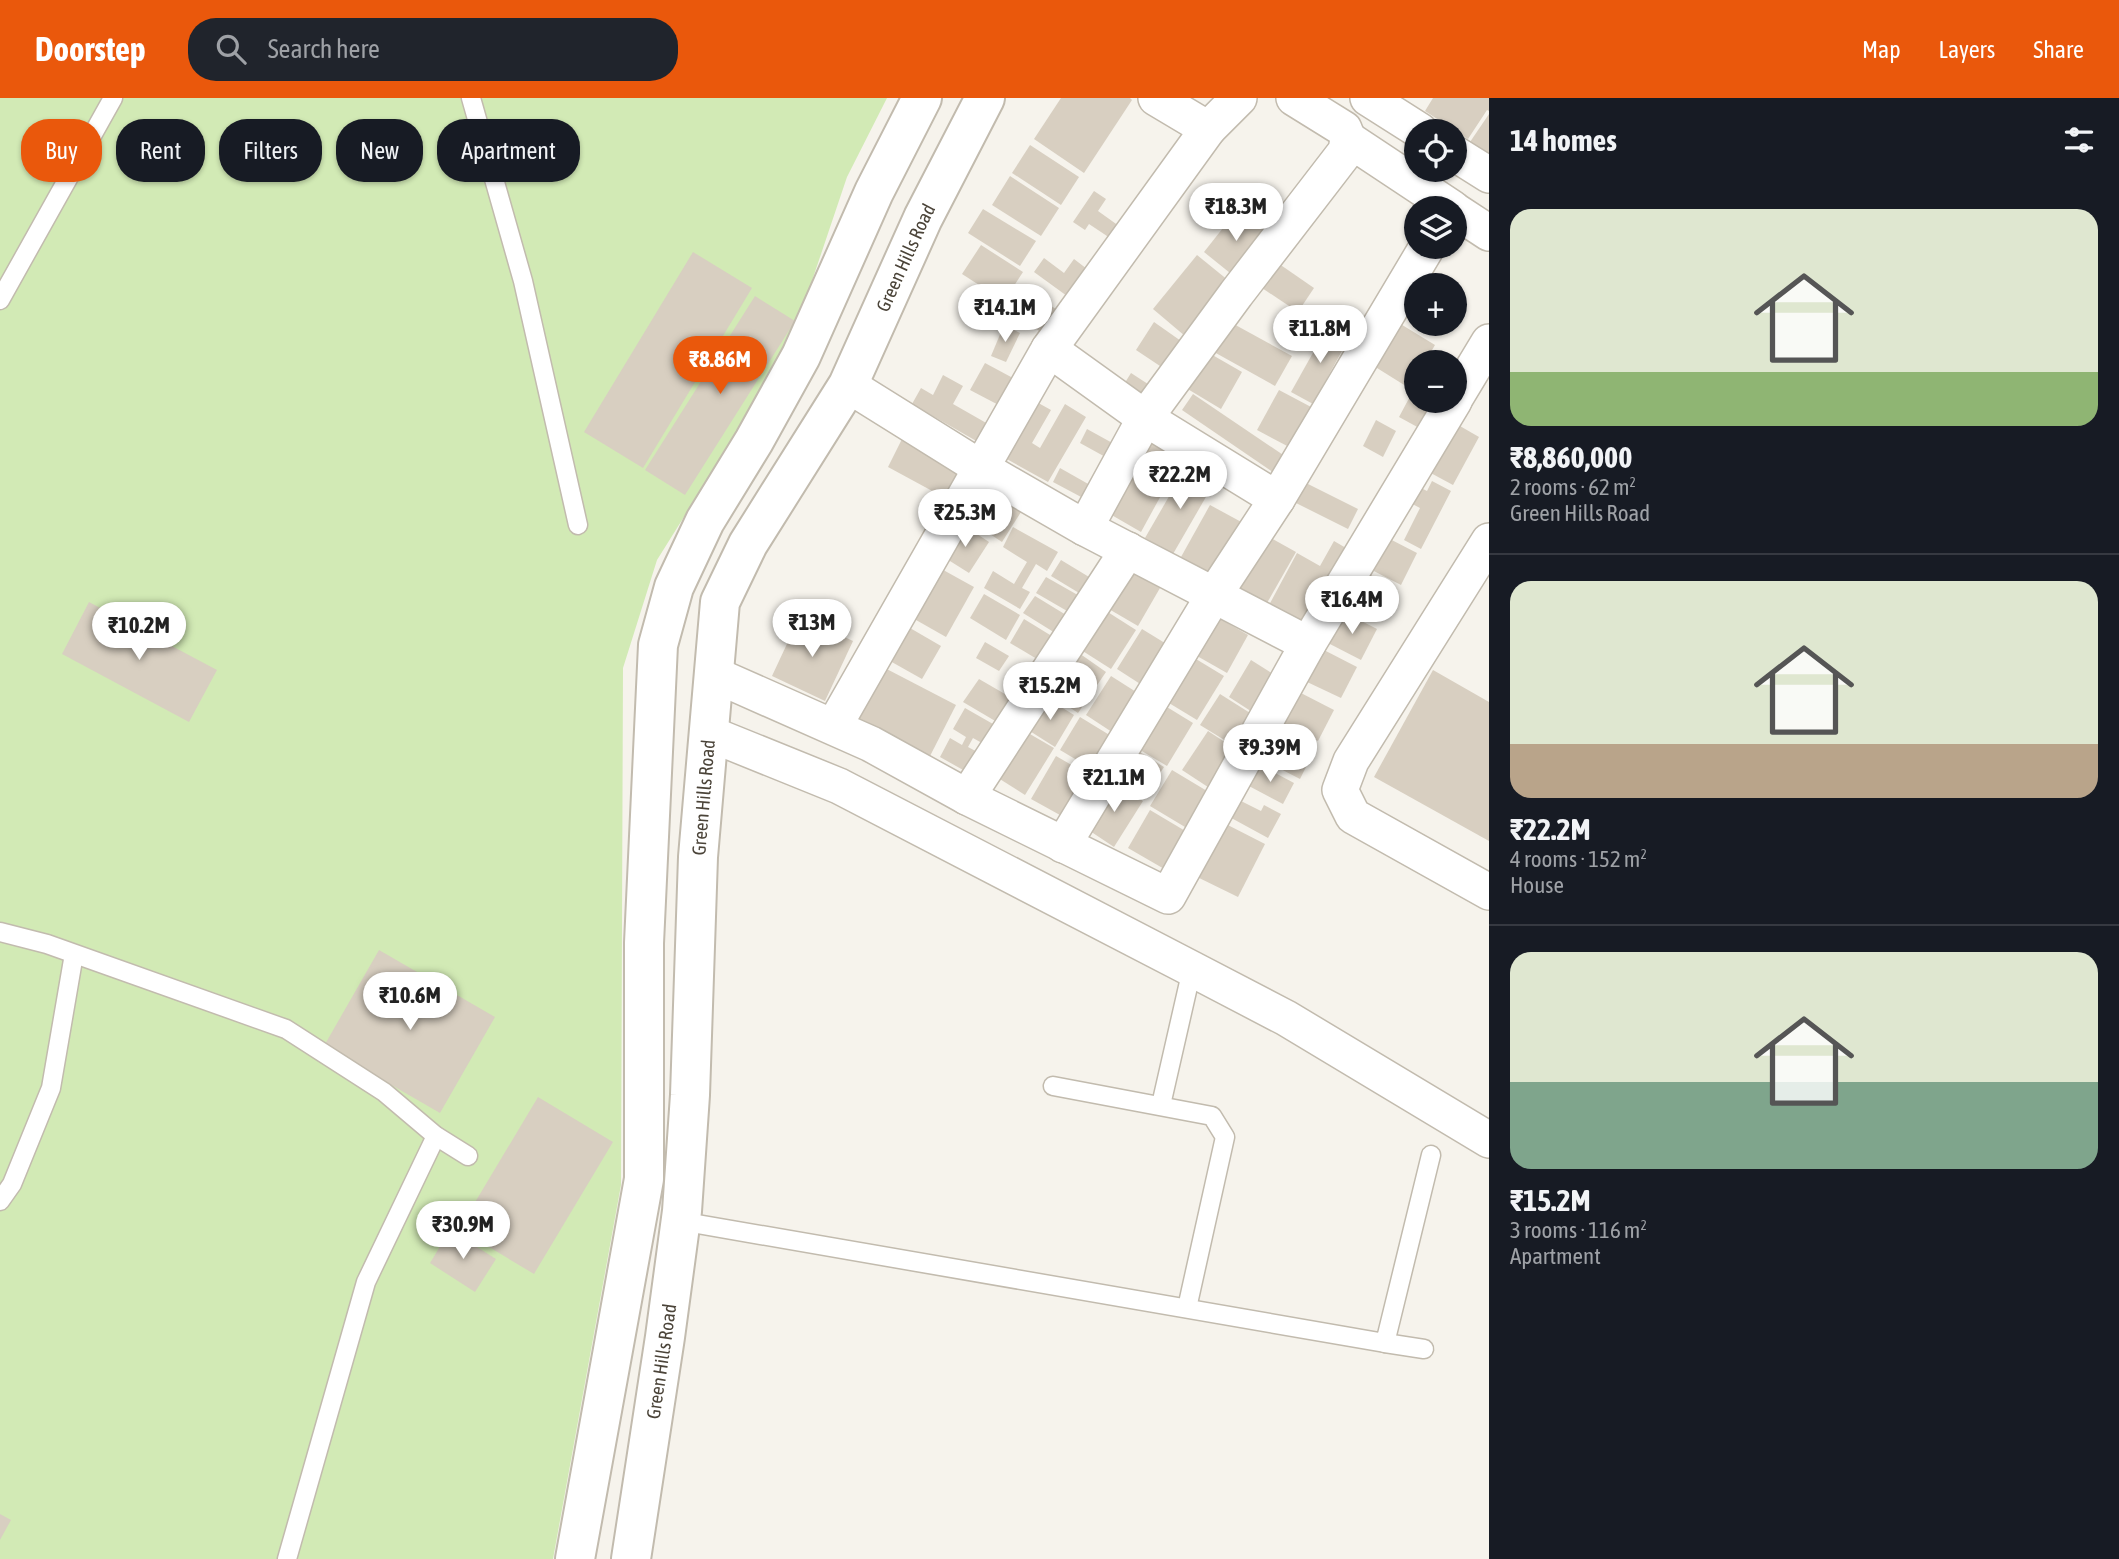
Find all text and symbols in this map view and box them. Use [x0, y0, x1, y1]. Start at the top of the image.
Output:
search box [188, 18, 678, 81]
text: Doorstep [35, 30, 146, 68]
icon: search [212, 30, 250, 68]
text: Search here [268, 34, 380, 64]
text: Map [1862, 36, 1901, 63]
text: Layers [1939, 36, 1995, 63]
text: Share [2033, 36, 2084, 63]
chip: Buy [21, 119, 102, 182]
chip: Rent [116, 119, 205, 182]
chip: Filters [219, 119, 322, 182]
chip: New [336, 119, 423, 182]
chip: Apartment [437, 119, 580, 182]
map controls [1404, 119, 1467, 413]
button: locate [1404, 119, 1467, 182]
icon: filters [2060, 121, 2098, 159]
text: 14 homes [1510, 123, 1617, 157]
pin: ₹18.3M [1179, 184, 1293, 243]
text: ₹18.3M [1205, 193, 1267, 219]
button: layers [1404, 196, 1467, 259]
street label: Green Hills Road [871, 200, 939, 315]
icon: home [1741, 255, 1867, 381]
button: + [1404, 273, 1467, 336]
pin: ₹14.1M [948, 285, 1062, 344]
text: ₹14.1M [974, 294, 1036, 320]
pin: ₹11.8M [1263, 306, 1377, 365]
text: ₹11.8M [1289, 315, 1351, 341]
pin: ₹8.86M [663, 336, 777, 396]
text: ₹8.86M [689, 346, 751, 372]
button: − [1404, 350, 1467, 413]
text: ₹8,860,000 [1510, 440, 1632, 474]
pin: ₹22.2M [1123, 452, 1237, 511]
text: ₹22.2M [1149, 461, 1211, 487]
text: 2 rooms · 62 m² [1510, 474, 1636, 500]
pin: ₹25.3M [908, 490, 1022, 549]
text: ₹25.3M [934, 499, 996, 525]
text: Green Hills Road [1510, 500, 1650, 526]
pin: ₹16.4M [1295, 576, 1409, 636]
text: ₹16.4M [1321, 586, 1383, 612]
pin: ₹13M [771, 600, 853, 659]
pin: ₹10.2M [82, 602, 196, 662]
text: ₹13M [789, 609, 835, 635]
text: ₹10.2M [108, 612, 170, 638]
icon: home [1741, 627, 1867, 753]
pin: ₹15.2M [993, 662, 1107, 722]
text: ₹15.2M [1019, 672, 1081, 698]
pin: ₹9.39M [1213, 724, 1327, 784]
text: ₹9.39M [1239, 734, 1301, 760]
street label: Green Hills Road [687, 739, 719, 856]
pin: ₹21.1M [1057, 754, 1171, 814]
text: ₹21.1M [1083, 764, 1145, 790]
text: ₹22.2M [1510, 812, 1591, 846]
text: 4 rooms · 152 m² [1510, 846, 1647, 872]
text: House [1510, 872, 1564, 898]
pin: ₹10.6M [353, 972, 467, 1032]
text: ₹10.6M [379, 982, 441, 1008]
icon: home [1741, 998, 1867, 1124]
text: ₹15.2M [1510, 1183, 1591, 1217]
pin: ₹30.9M [406, 1202, 520, 1261]
text: ₹30.9M [432, 1211, 494, 1237]
text: 3 rooms · 116 m² [1510, 1217, 1647, 1243]
text: Apartment [1510, 1243, 1601, 1269]
street label: Green Hills Road [642, 1302, 680, 1420]

